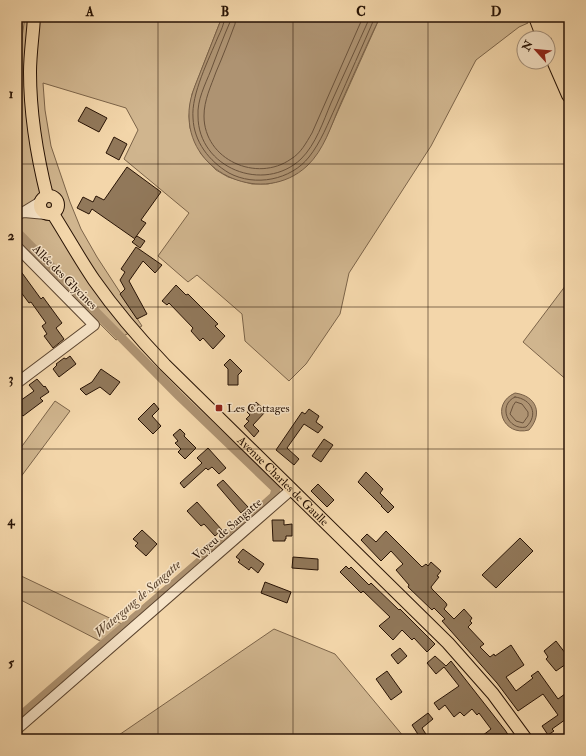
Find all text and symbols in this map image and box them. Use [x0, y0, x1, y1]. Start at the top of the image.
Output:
text: A [85, 4, 95, 20]
text: B [221, 4, 229, 20]
text: C [356, 4, 366, 20]
text: D [491, 4, 502, 20]
north arrow [516, 30, 556, 70]
text: N [519, 37, 536, 54]
text: 1 [9, 86, 14, 102]
text: 2 [8, 228, 15, 244]
street label: Allée des Glycines [28, 241, 100, 313]
text: 3 [9, 371, 14, 387]
place label: Les Cottages [227, 401, 290, 416]
marker: Les Cottages [214, 403, 224, 413]
street label: Avenue Charles de Gaulle [233, 432, 332, 530]
street label: Voyeu de Sangatte [190, 495, 265, 564]
text: 4 [6, 513, 15, 529]
water label: Watergang de Sangatte [91, 556, 185, 641]
text: 5 [8, 655, 14, 671]

